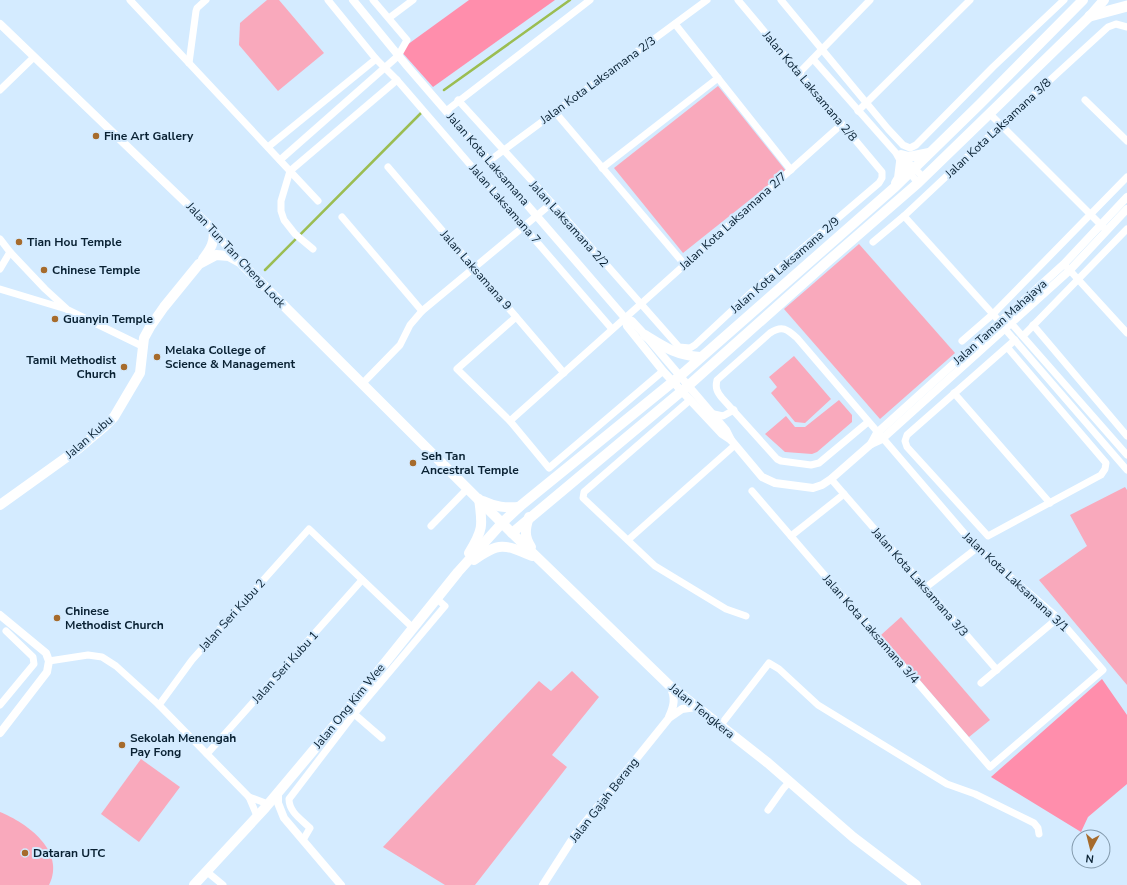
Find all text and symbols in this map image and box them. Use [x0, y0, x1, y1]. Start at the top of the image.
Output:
street label: Jalan Kota Laksamana 2/8 [758, 27, 861, 144]
street label: Jalan Kota Laksamana 2/3 [536, 33, 659, 128]
street label: Jalan Kota Laksamana 3/8 [941, 75, 1054, 182]
street label: Jalan Kota Laksamana [442, 108, 533, 209]
place label: Fine Art Gallery [104, 128, 194, 144]
marker: Fine Art Gallery [91, 131, 101, 141]
street label: Jalan Laksamana 7 [465, 160, 544, 247]
street label: Jalan Kota Laksamana 2/7 [675, 168, 790, 274]
street label: Jalan Laksamana 2/2 [525, 176, 612, 271]
street label: Jalan Tun Tan Cheng Lock [182, 198, 290, 312]
street label: Jalan Kota Laksamana 2/9 [726, 213, 843, 317]
street label: Jalan Laksamana 9 [436, 226, 515, 313]
place label: Tian Hou Temple [27, 234, 122, 250]
marker: Tian Hou Temple [14, 237, 24, 247]
place label: Chinese Temple [52, 262, 141, 278]
marker: Chinese Temple [39, 265, 49, 275]
street label: Jalan Taman Mahajaya [949, 276, 1050, 369]
place label: Guanyin Temple [63, 311, 153, 327]
marker: Guanyin Temple [50, 314, 60, 324]
place label: Melaka College of Science & Management [165, 342, 295, 372]
place label: Tamil Methodist Church [26, 352, 116, 382]
marker: Melaka College of Science & Management [152, 352, 162, 362]
marker: Tamil Methodist Church [119, 362, 129, 372]
street label: Jalan Kubu [61, 412, 116, 463]
place label: Seh Tan Ancestral Temple [421, 448, 519, 478]
marker: Seh Tan Ancestral Temple [408, 458, 418, 468]
street label: Jalan Kota Laksamana 3/3 [868, 523, 972, 640]
street label: Jalan Kota Laksamana 3/1 [959, 528, 1072, 635]
street label: Jalan Kota Laksamana 3/4 [819, 570, 923, 687]
street label: Jalan Seri Kubu 2 [195, 575, 269, 655]
place label: Chinese Methodist Church [65, 603, 164, 633]
marker: Chinese Methodist Church [52, 613, 62, 623]
street label: Jalan Seri Kubu 1 [248, 627, 322, 707]
street label: Jalan Ong Kim Wee [309, 660, 388, 753]
street label: Jalan Tengkera [665, 679, 738, 742]
place label: Sekolah Menengah Pay Fong [130, 730, 236, 760]
marker: Sekolah Menengah Pay Fong [117, 740, 127, 750]
street label: Jalan Gajah Berang [565, 754, 642, 846]
north arrow [1071, 829, 1111, 869]
place label: Dataran UTC [33, 845, 105, 861]
marker: Dataran UTC [20, 848, 30, 858]
text: N [1085, 850, 1095, 866]

